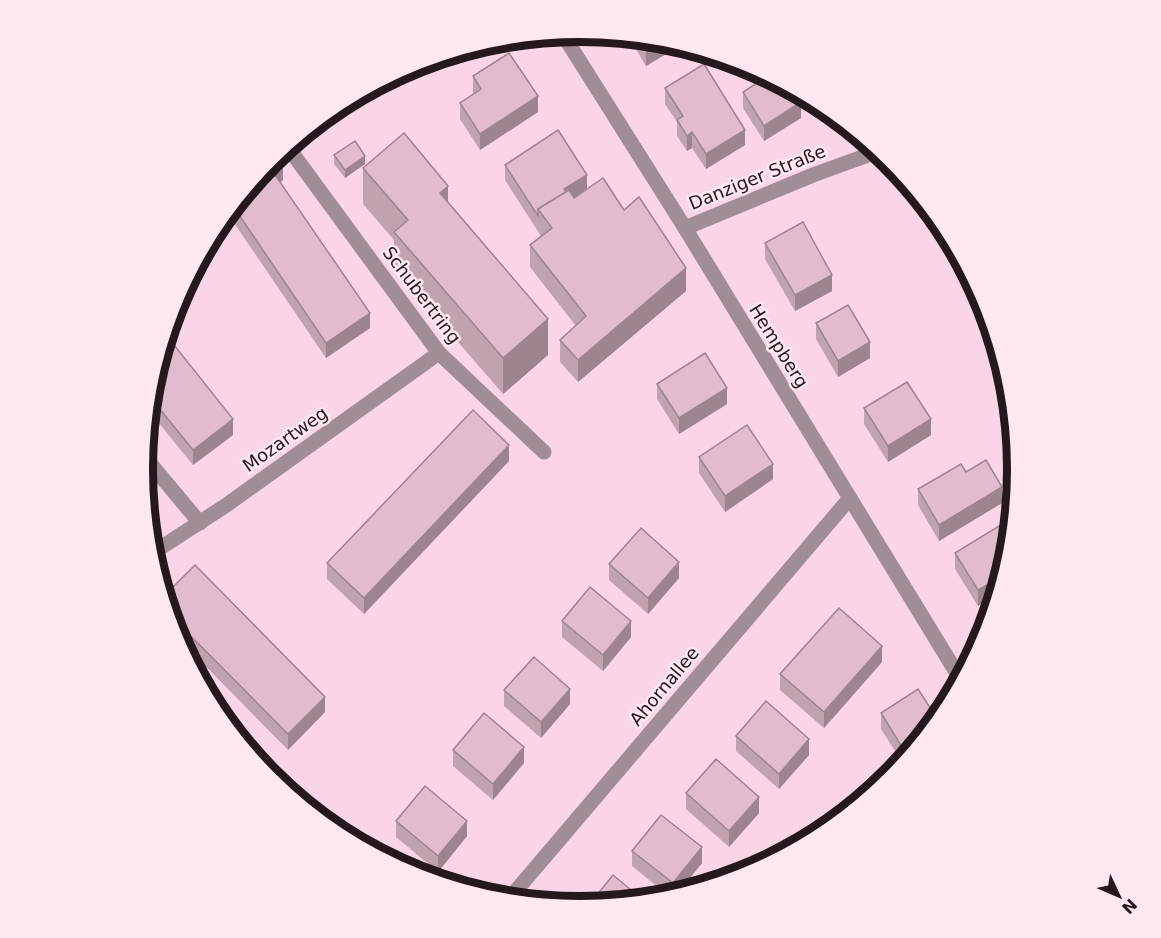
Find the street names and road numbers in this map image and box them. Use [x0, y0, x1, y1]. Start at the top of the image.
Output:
street label: Danziger Straße [686, 140, 828, 214]
street label: Schubertring [379, 242, 465, 348]
street label: Hempberg [745, 300, 813, 392]
street label: Mozartweg [239, 402, 331, 476]
street label: Ahornallee [625, 642, 703, 730]

